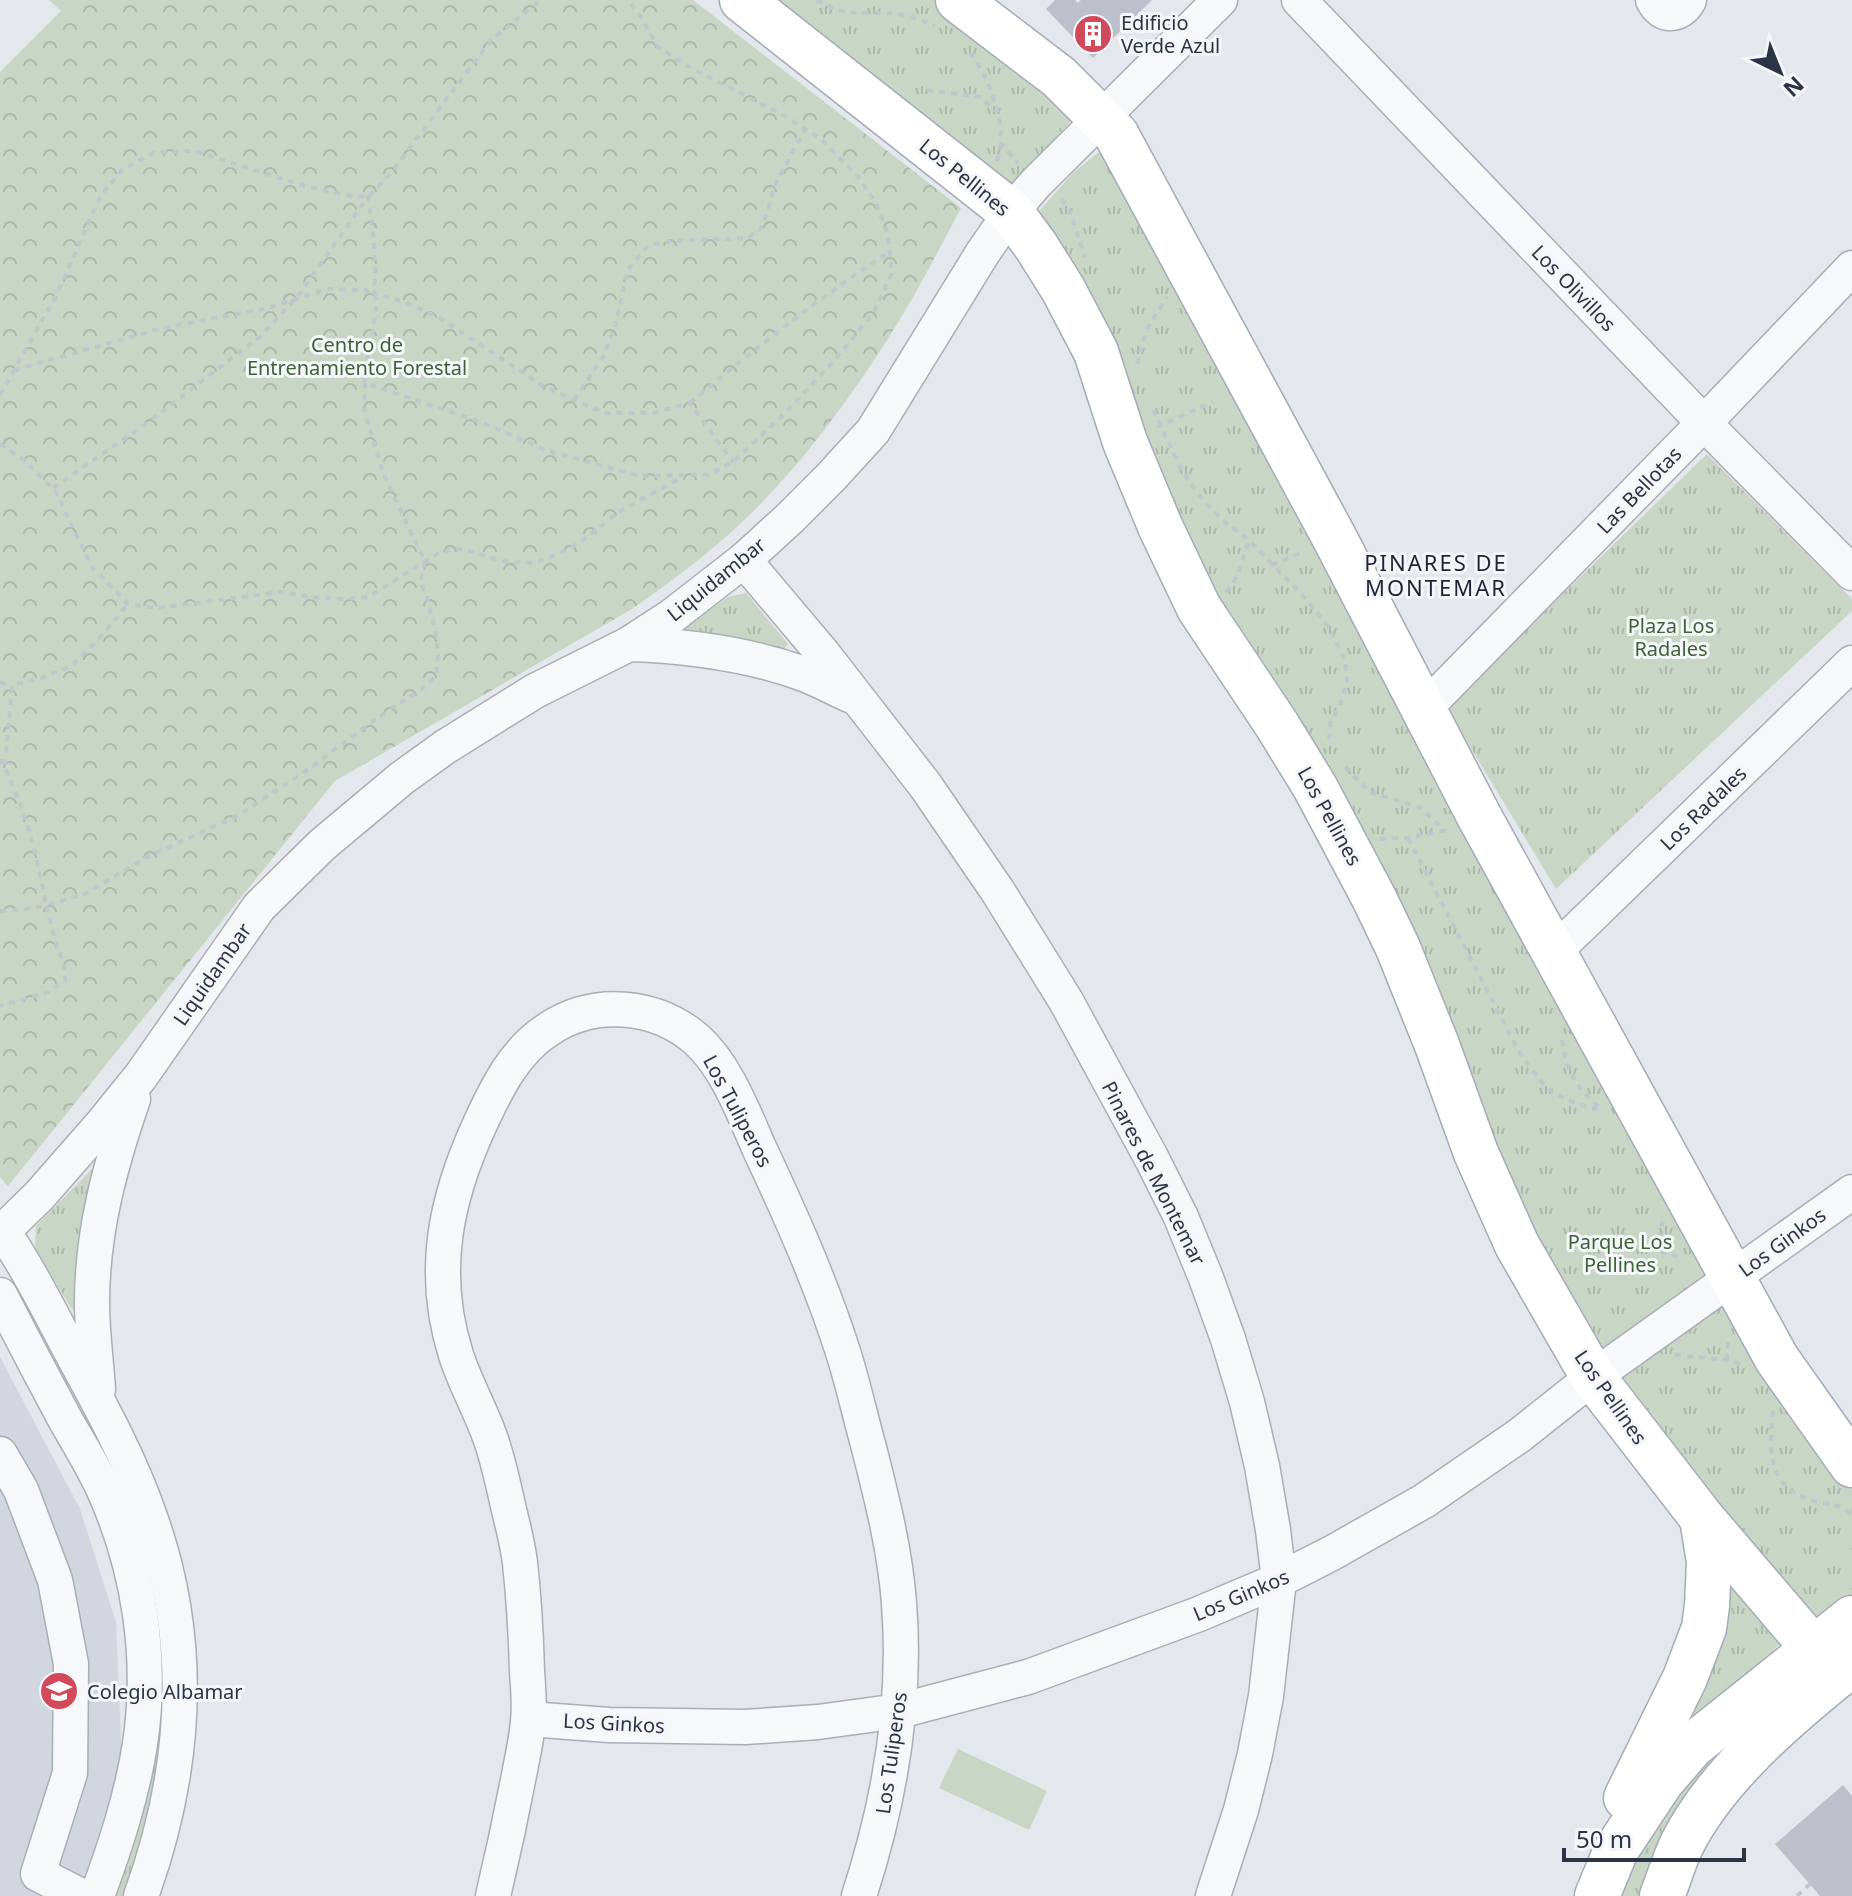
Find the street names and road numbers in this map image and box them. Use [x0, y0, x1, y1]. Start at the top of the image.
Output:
street label: Los Pellines [914, 132, 1016, 222]
street label: Los Olivillos [1526, 239, 1622, 337]
street label: Las Bellotas [1591, 441, 1687, 539]
street label: Liquidambar [661, 531, 771, 627]
street label: Los Radales [1654, 760, 1752, 856]
street label: Los Pellines [1292, 762, 1368, 870]
street label: Liquidambar [167, 917, 257, 1031]
street label: Los Tuliperos [697, 1050, 779, 1172]
street label: Pinares de Montemar [1096, 1077, 1212, 1269]
street label: Los Ginkos [1733, 1201, 1831, 1283]
street label: Los Pellines [1569, 1344, 1653, 1450]
street label: Los Ginkos [1189, 1563, 1293, 1627]
street label: Los Tuliperos [869, 1690, 913, 1816]
street label: Los Ginkos [562, 1707, 666, 1739]

